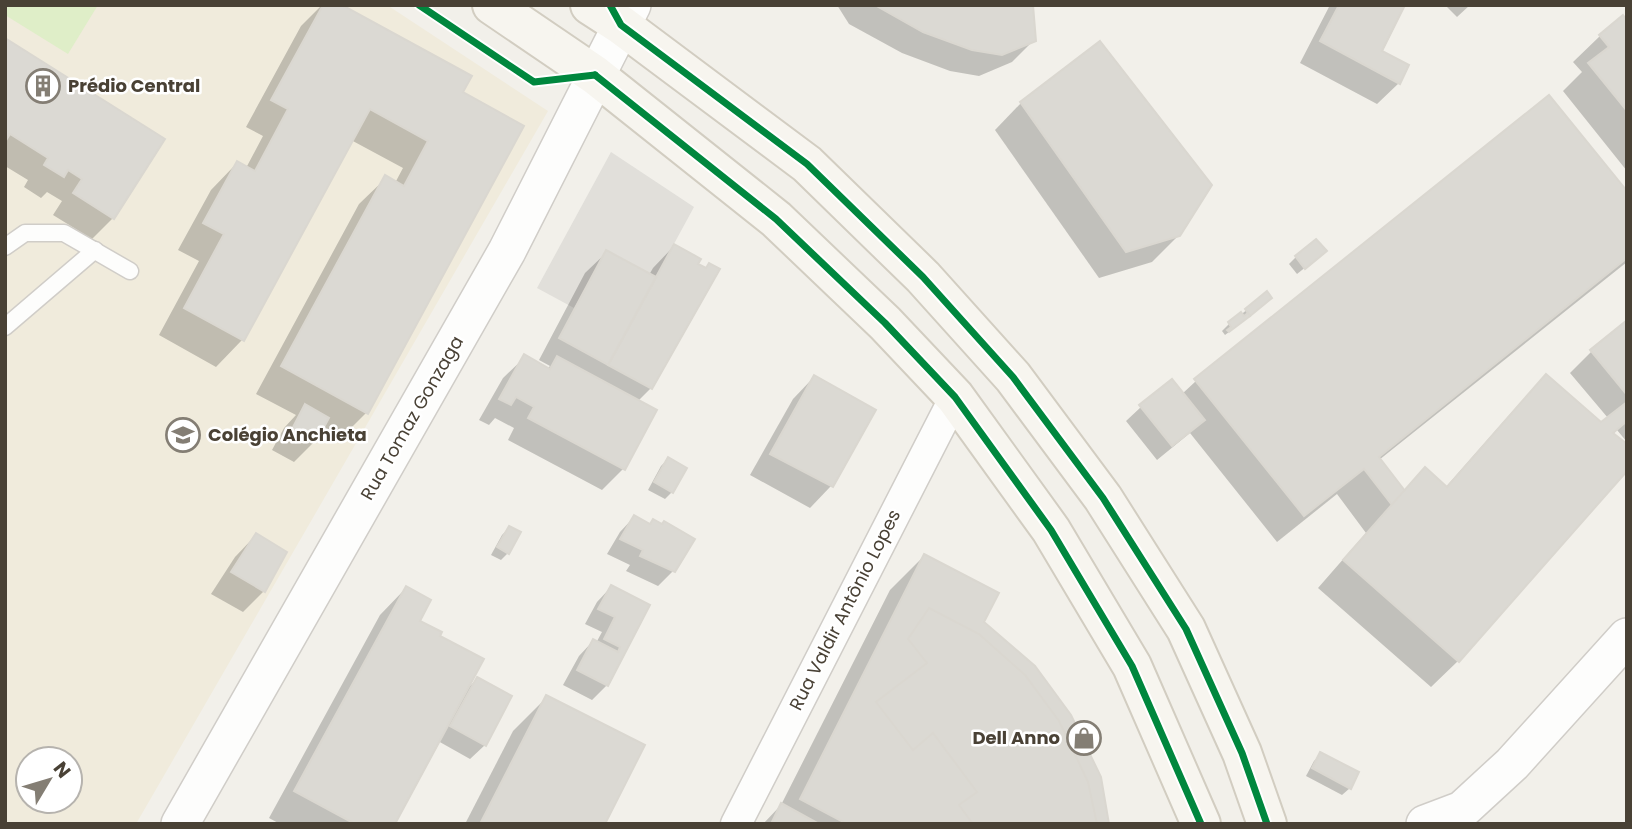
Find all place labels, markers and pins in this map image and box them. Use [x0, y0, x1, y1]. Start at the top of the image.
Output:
building icon: Prédio Central [24, 67, 62, 105]
place label: Prédio Central [68, 73, 200, 98]
school or university icon: Colégio Anchieta [164, 416, 202, 454]
place label: Colégio Anchieta [208, 422, 367, 447]
shop icon: Dell Anno [1065, 719, 1103, 757]
place label: Dell Anno [972, 725, 1060, 750]

